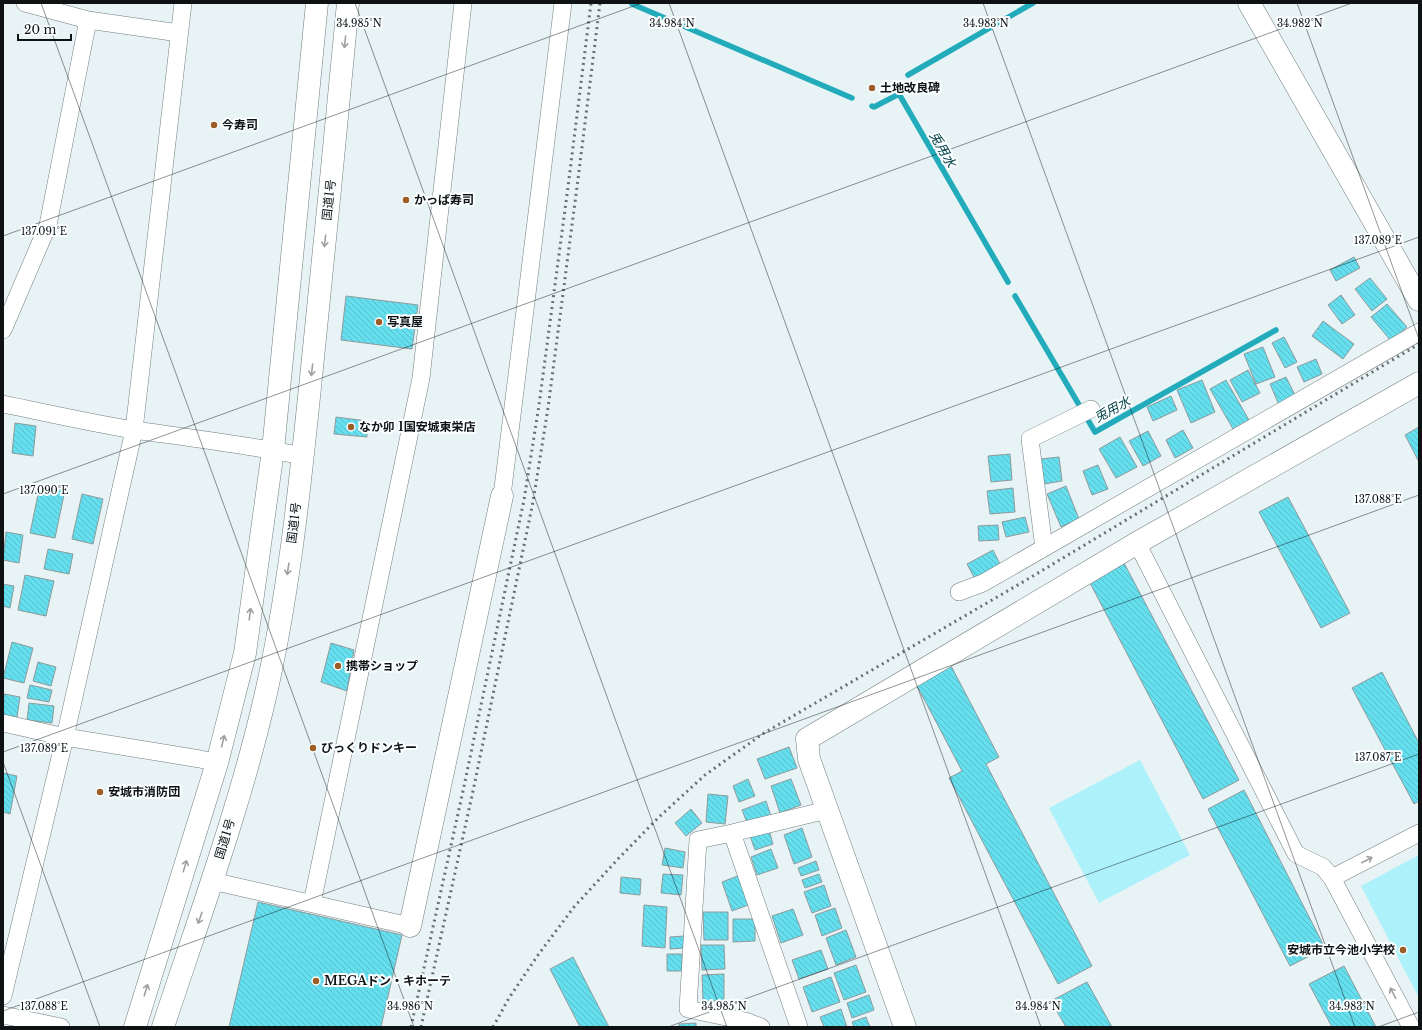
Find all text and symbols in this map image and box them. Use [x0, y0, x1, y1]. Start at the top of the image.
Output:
scale bar [18, 16, 71, 42]
text: 34.985°N [336, 17, 382, 30]
text: 34.984°N [649, 17, 695, 30]
text: 34.983°N [963, 17, 1009, 30]
text: 34.982°N [1277, 17, 1323, 30]
text: 20 m [24, 22, 56, 37]
one-way arrow [341, 35, 348, 48]
place label: 土地改良碑 [880, 80, 940, 95]
marker: 土地改良碑 [867, 83, 877, 93]
place label: 今寿司 [222, 117, 258, 132]
marker: 今寿司 [209, 120, 219, 130]
water label: 兎用水 [925, 128, 961, 172]
street label: 国道1号 [319, 179, 338, 221]
place label: かっぱ寿司 [414, 192, 474, 207]
marker: かっぱ寿司 [401, 195, 411, 205]
text: 137.091°E [21, 225, 67, 238]
one-way arrow [321, 234, 328, 247]
text: 137.089°E [1354, 234, 1402, 247]
place label: 写真屋 [387, 314, 423, 329]
marker: 写真屋 [374, 317, 384, 327]
one-way arrow [308, 363, 315, 376]
water label: 兎用水 [1091, 392, 1135, 426]
place label: なか卯 1国安城東栄店 [359, 419, 475, 434]
marker: なか卯 1国安城東栄店 [346, 422, 356, 432]
text: 137.090°E [20, 484, 68, 497]
text: 137.088°E [1354, 493, 1402, 506]
street label: 国道1号 [284, 501, 303, 544]
one-way arrow [284, 562, 292, 575]
one-way arrow [246, 608, 254, 621]
place label: 携帯ショップ [346, 658, 418, 673]
marker: 携帯ショップ [333, 661, 343, 671]
one-way arrow [219, 735, 227, 748]
place label: びっくりドンキー [321, 740, 417, 755]
text: 137.089°E [20, 742, 68, 755]
marker: びっくりドンキー [308, 743, 318, 753]
text: 137.087°E [1355, 751, 1401, 764]
place label: 安城市消防団 [108, 784, 180, 799]
marker: 安城市消防団 [95, 787, 105, 797]
street label: 国道1号 [211, 817, 238, 861]
one-way arrow [1360, 856, 1372, 863]
one-way arrow [182, 859, 189, 872]
one-way arrow [195, 911, 203, 923]
place label: 安城市立今池小学校 [1287, 942, 1395, 957]
marker: 安城市立今池小学校 [1398, 945, 1408, 955]
place label: MEGAドン・キホーテ [324, 973, 451, 988]
marker: MEGAドン・キホーテ [311, 976, 321, 986]
one-way arrow [143, 983, 150, 996]
one-way arrow [1389, 987, 1396, 999]
text: 137.088°E [20, 1000, 68, 1013]
text: 34.986°N [387, 1000, 433, 1013]
text: 34.985°N [701, 1000, 747, 1013]
text: 34.984°N [1015, 1000, 1061, 1013]
text: 34.983°N [1329, 1000, 1375, 1013]

